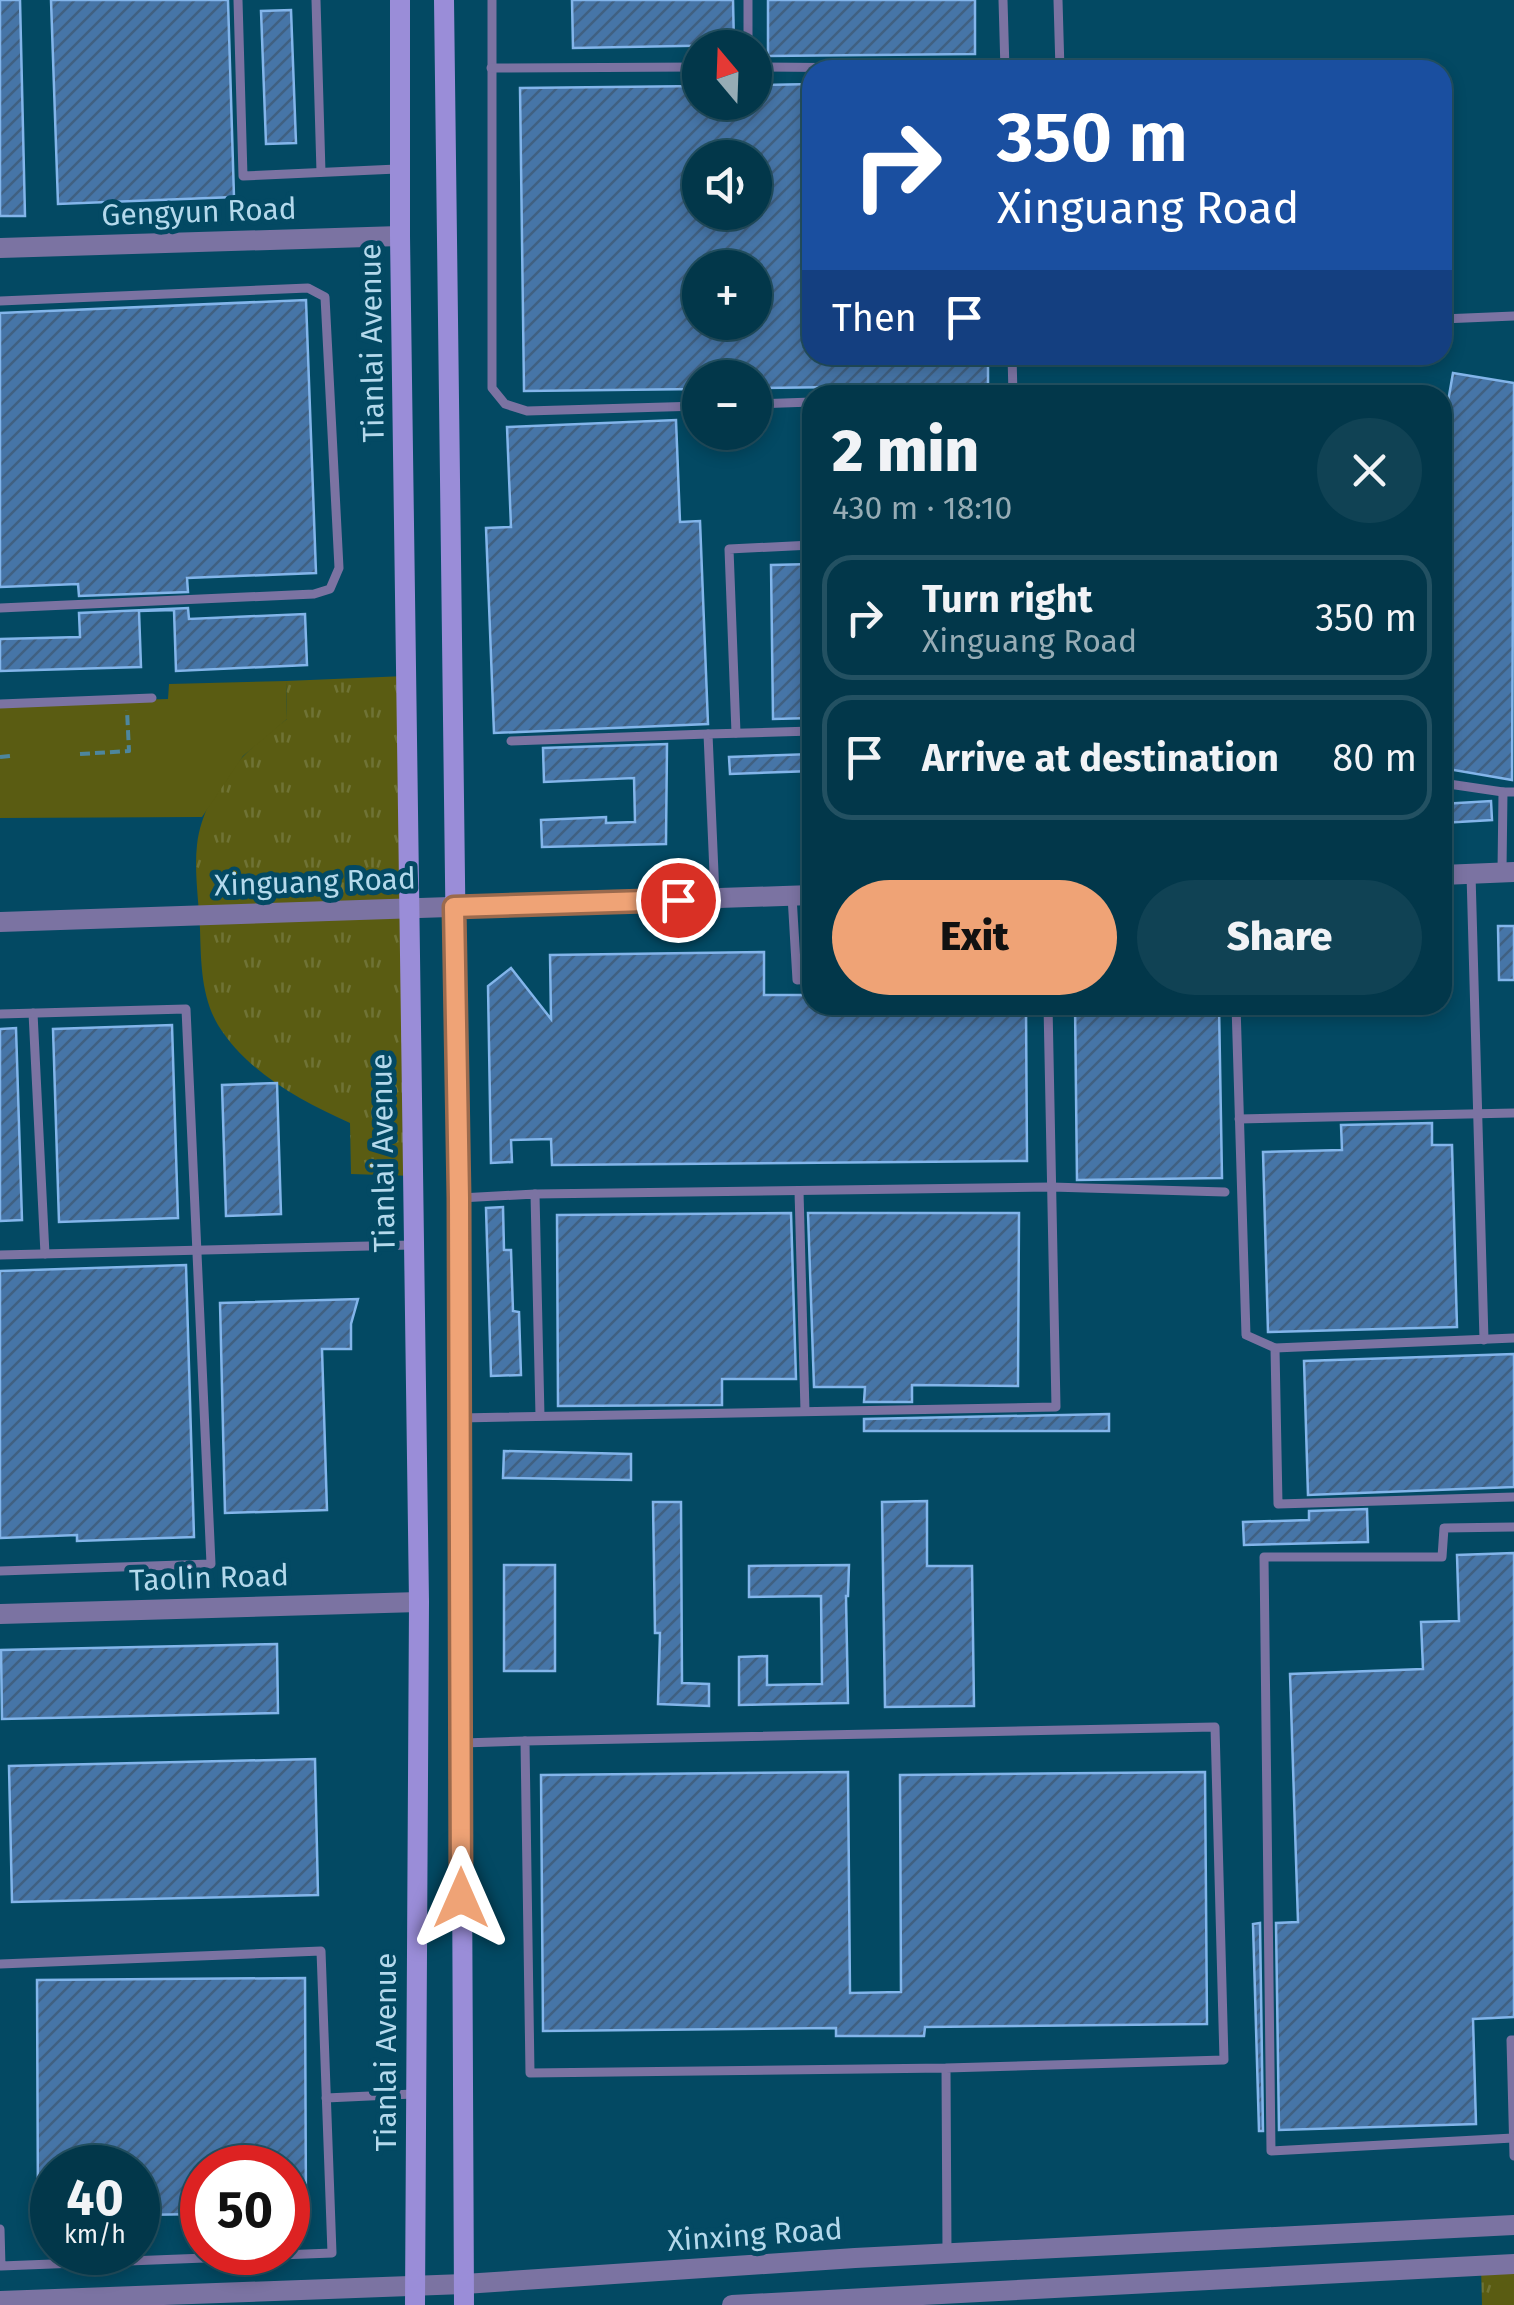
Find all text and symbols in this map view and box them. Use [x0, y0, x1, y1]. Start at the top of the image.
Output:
north arrow [682, 30, 772, 120]
map controls [682, 30, 772, 450]
text: 350 m [997, 96, 1188, 180]
icon: right [832, 100, 962, 230]
button: sound [682, 140, 772, 230]
text: Xinguang Road [997, 181, 1299, 235]
street label: Gengyun Road [101, 191, 297, 233]
street label: Tianlai Avenue [352, 243, 392, 443]
button: + [682, 250, 772, 340]
icon: arrive [937, 290, 992, 345]
text: Then [832, 295, 917, 341]
button: − [682, 360, 772, 450]
text: 2 min [832, 415, 979, 487]
button: close [1317, 418, 1422, 523]
text: 430 m · 18:10 [832, 489, 1012, 527]
text: Turn right [922, 576, 1092, 622]
icon: right [837, 590, 892, 645]
text: 350 m [1315, 595, 1417, 641]
text: Xinguang Road [922, 622, 1137, 660]
icon: arrive [837, 730, 892, 785]
text: Arrive at destination [922, 735, 1279, 781]
text: 80 m [1332, 735, 1417, 781]
pin [636, 858, 721, 943]
street label: Xinguang Road [214, 860, 416, 904]
icon: arrive [651, 873, 706, 928]
button: Exit [832, 880, 1117, 995]
button: Share [1137, 880, 1422, 995]
street label: Tianlai Avenue [363, 1053, 403, 1253]
street label: Taolin Road [129, 1557, 289, 1599]
position arrow [409, 1846, 513, 1950]
street label: Tianlai Avenue [368, 1953, 404, 2151]
speed limit sign: 50 [180, 2145, 310, 2275]
text: 40 [66, 2168, 124, 2228]
street label: Xinxing Road [666, 2211, 844, 2259]
text: km/h [64, 2220, 126, 2250]

